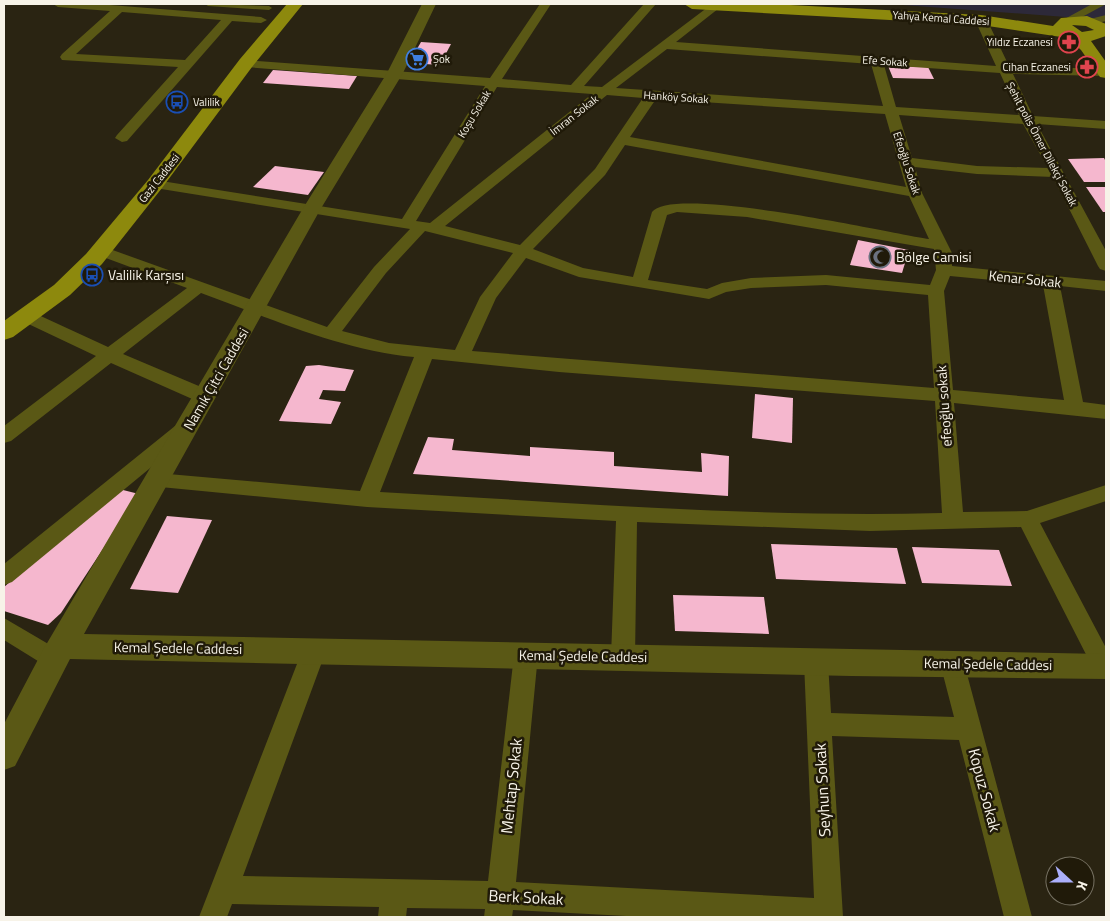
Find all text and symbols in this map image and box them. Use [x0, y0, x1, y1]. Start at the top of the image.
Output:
street label: Yahya Kemal Caddesi [892, 7, 990, 29]
pharmacy icon: Yıldız Eczanesi [1057, 30, 1081, 54]
place label: Yıldız Eczanesi [987, 34, 1053, 50]
supermarket icon: Şok [405, 47, 429, 71]
place label: Şok [433, 51, 451, 67]
street label: Efe Sokak [862, 51, 909, 71]
pharmacy icon: Cihan Eczanesi [1075, 55, 1099, 79]
place label: Cihan Eczanesi [1003, 59, 1071, 75]
street label: Şehit polis Ömer Dilekçi Sokak [1002, 79, 1082, 210]
street label: Koşu Sokak [453, 87, 495, 141]
street label: Hanköy Sokak [643, 87, 710, 107]
bus stop icon: Valilik [165, 90, 189, 114]
street label: İmran Sokak [546, 91, 602, 139]
place label: Valilik [193, 94, 221, 110]
street label: Efeoğlu Sokak [889, 130, 925, 197]
street label: Gazi Caddesi [135, 150, 183, 206]
mosque icon: Bölge Camisi [868, 245, 892, 269]
place label: Bölge Camisi [896, 246, 972, 267]
bus stop icon: Valilik Karşısı [80, 263, 104, 287]
place label: Valilik Karşısı [108, 264, 184, 285]
street label: Kenar Sokak [988, 264, 1063, 293]
street label: Namık Çitci Caddesi [178, 324, 253, 434]
street label: efeoğlu sokak [930, 364, 957, 447]
street label: Kemal Şedele Caddesi [114, 636, 242, 659]
street label: Kemal Şedele Caddesi [519, 644, 647, 667]
street label: Kemal Şedele Caddesi [924, 652, 1052, 675]
street label: Mehtap Sokak [494, 737, 528, 835]
street label: Seyhun Sokak [808, 742, 836, 838]
street label: Kopuz Sokak [962, 746, 1008, 835]
north arrow [1045, 856, 1095, 906]
text: K [1071, 878, 1094, 894]
street label: Berk Sokak [488, 883, 564, 911]

